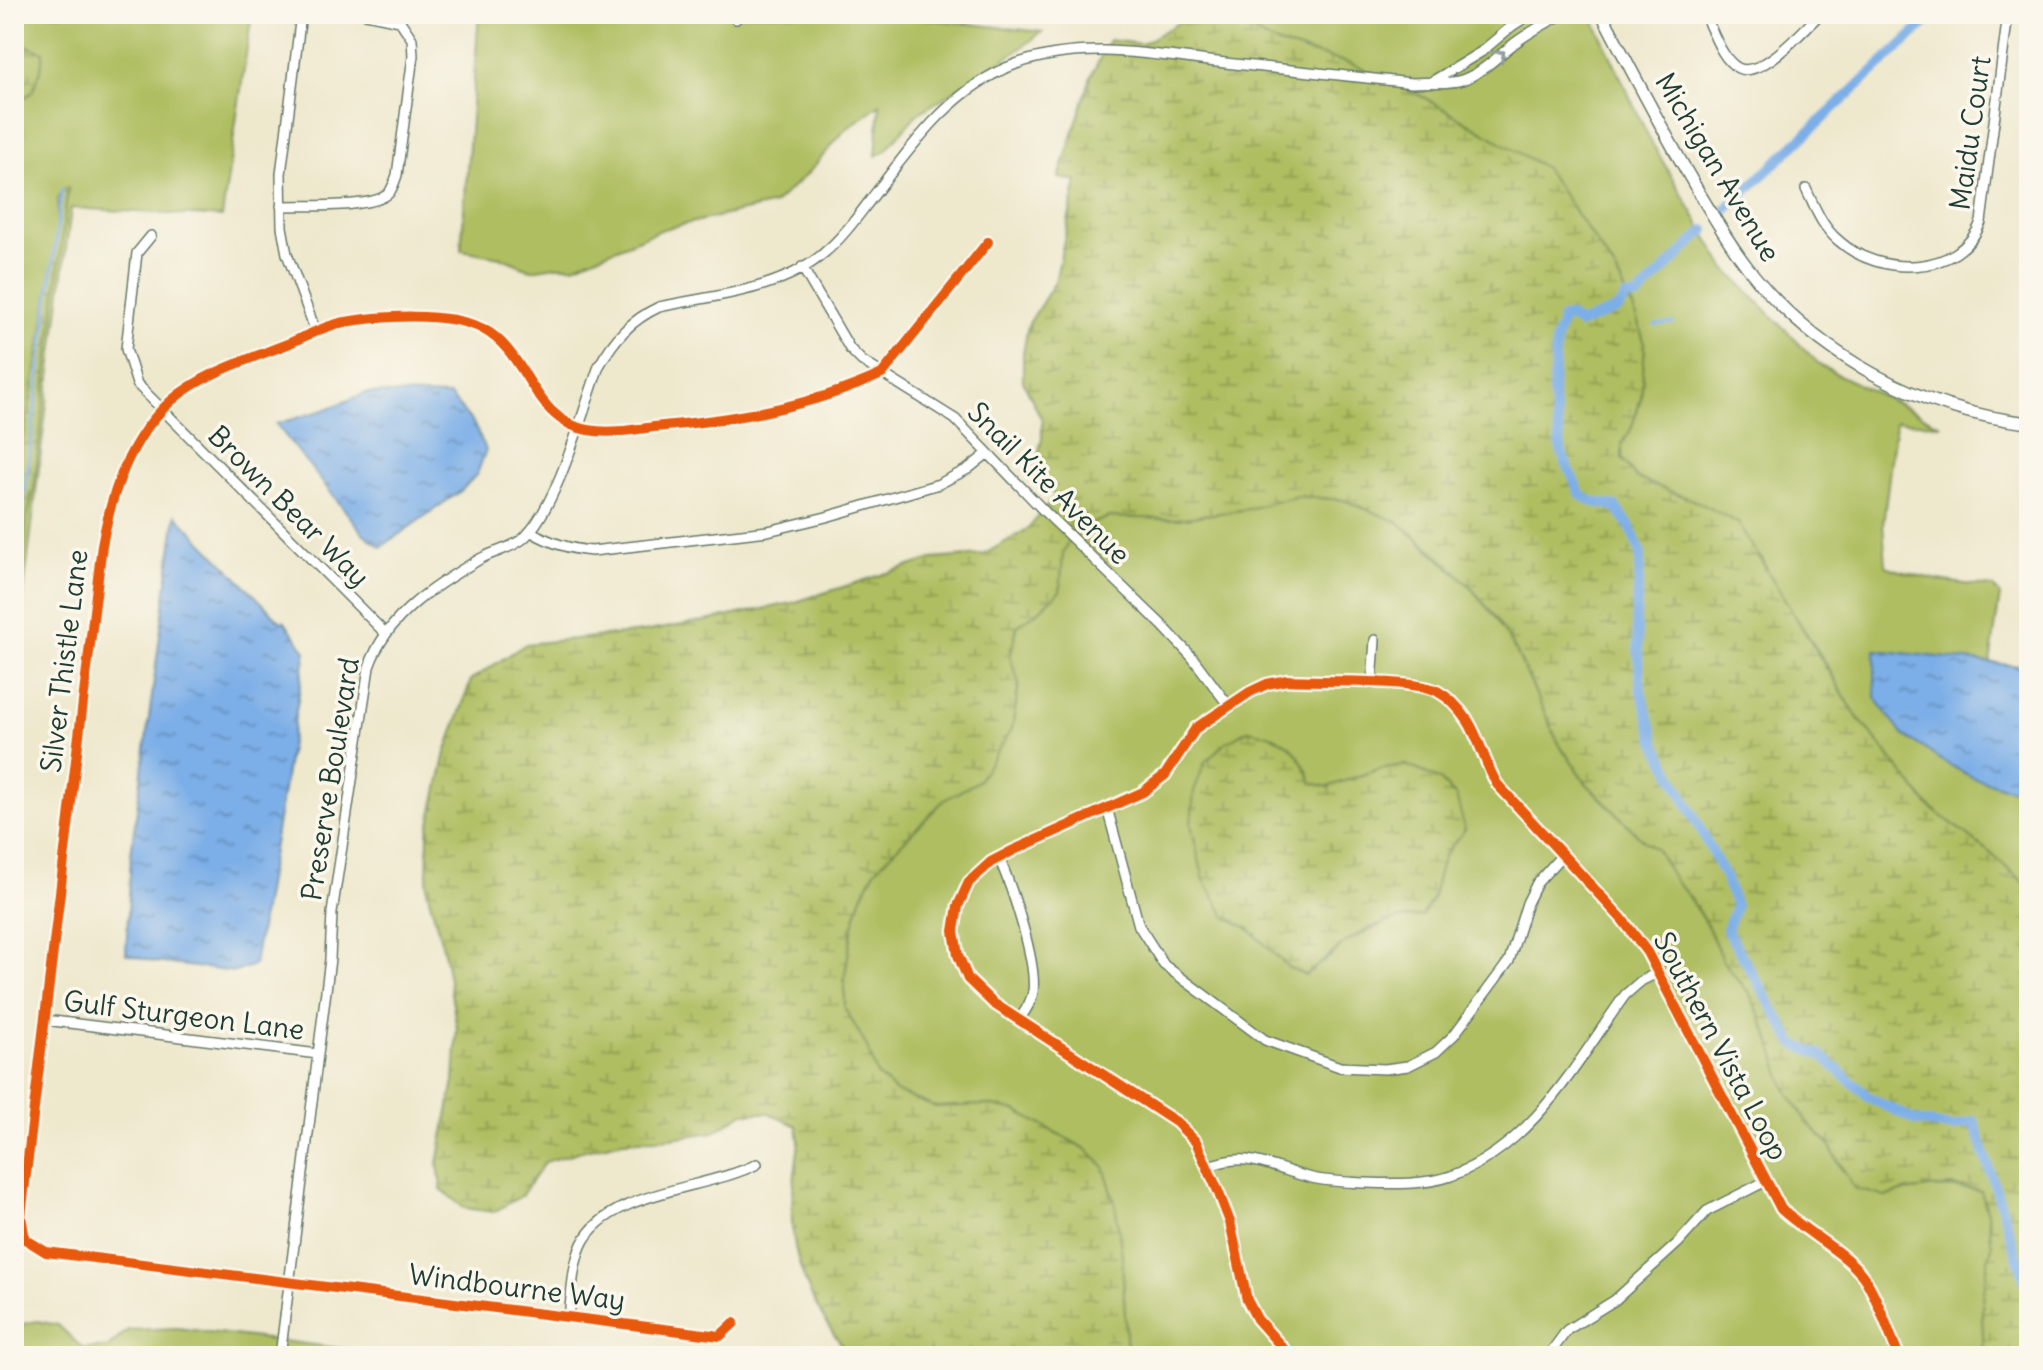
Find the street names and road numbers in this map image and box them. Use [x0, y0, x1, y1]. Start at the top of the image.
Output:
street label: Maidu Court [1941, 54, 1999, 212]
street label: Michigan Avenue [1647, 66, 1789, 268]
street label: Snail Kite Avenue [960, 394, 1138, 572]
street label: Brown Bear Way [201, 418, 377, 594]
street label: Silver Thistle Lane [32, 547, 96, 775]
street label: Preserve Boulevard [293, 655, 367, 903]
street label: Southern Vista Loop [1646, 926, 1796, 1166]
street label: Gulf Sturgeon Lane [62, 982, 306, 1048]
street label: Windbourne Way [407, 1256, 627, 1318]

